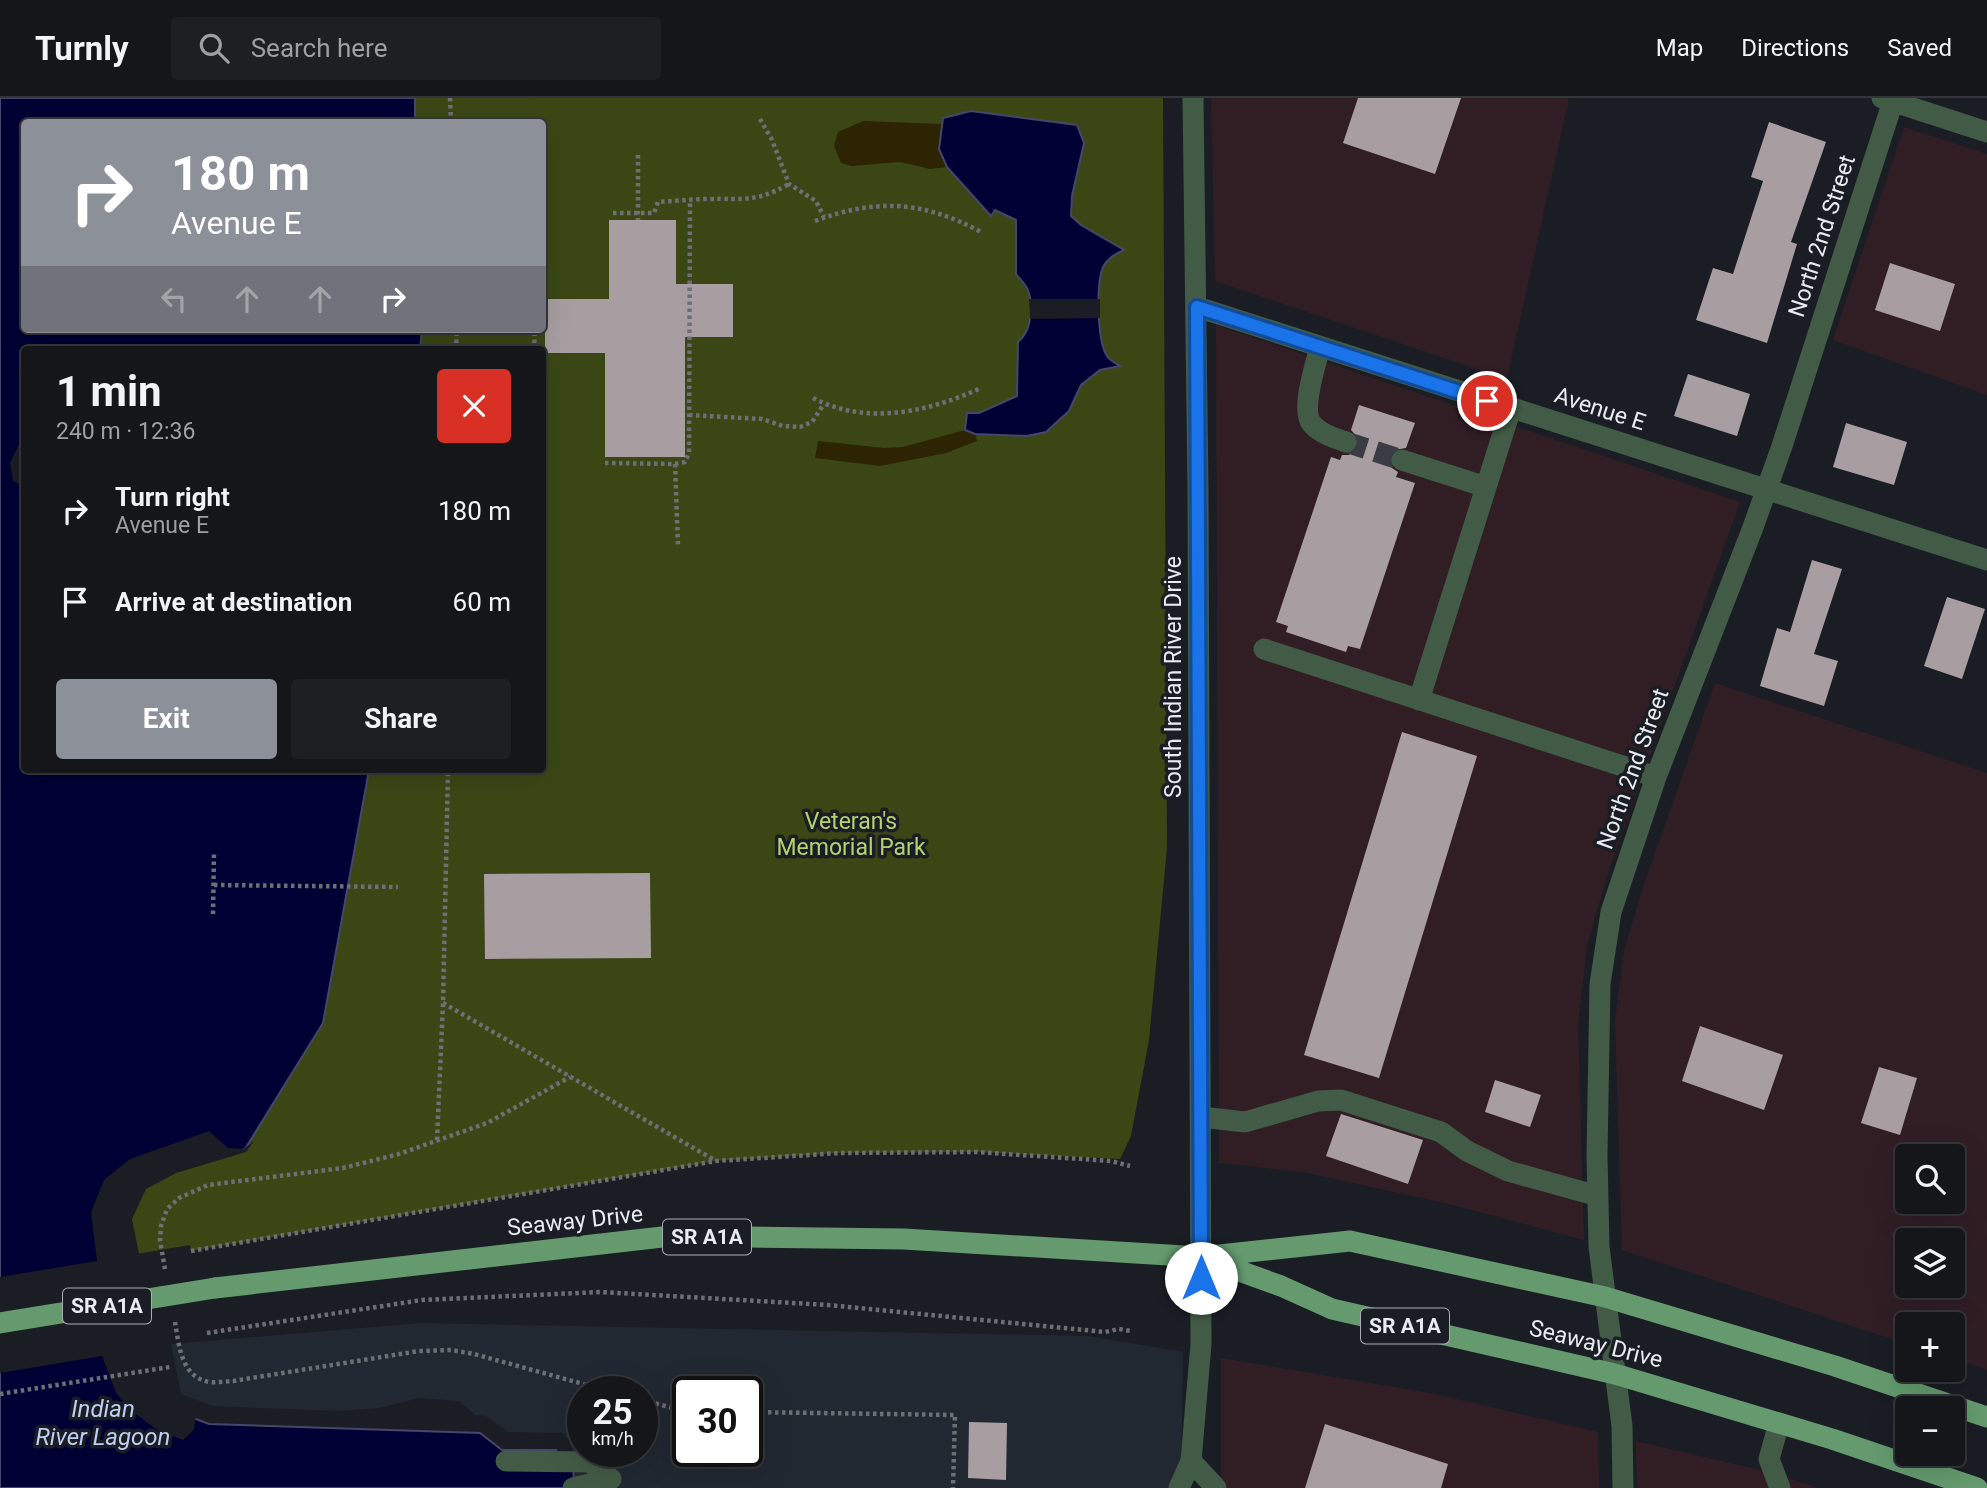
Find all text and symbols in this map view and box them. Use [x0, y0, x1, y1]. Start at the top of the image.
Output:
search box [171, 17, 661, 80]
text: Turnly [35, 29, 129, 68]
icon: search [195, 29, 233, 67]
text: Search here [251, 33, 387, 63]
text: Map [1656, 34, 1703, 62]
text: Directions [1741, 34, 1849, 62]
text: Saved [1887, 34, 1952, 62]
text: 180 m [171, 145, 310, 202]
icon: right [56, 147, 147, 238]
street label: North 2nd Street [1783, 152, 1861, 320]
text: Avenue E [171, 204, 302, 242]
icon: left [155, 280, 193, 318]
icon: ahead [228, 280, 266, 318]
icon: ahead [301, 280, 339, 318]
icon: right [374, 280, 412, 318]
text: 1 min [56, 367, 162, 416]
button: close [437, 369, 511, 443]
pin [1457, 371, 1517, 431]
icon: arrive [1468, 382, 1506, 420]
street label: Avenue E [1551, 382, 1649, 436]
text: 240 m · 12:36 [56, 418, 195, 445]
text: Turn right [115, 482, 230, 512]
icon: right [56, 492, 94, 530]
text: 180 m [438, 496, 511, 526]
text: Avenue E [115, 512, 209, 539]
street label: South Indian River Drive [1160, 556, 1187, 798]
icon: arrive [56, 583, 94, 621]
text: Arrive at destination [115, 587, 352, 617]
text: 60 m [453, 587, 511, 617]
button: Exit [56, 679, 277, 759]
button: Share [291, 679, 511, 759]
street label: North 2nd Street [1591, 685, 1675, 853]
park label: Veteran's Memorial Park [776, 808, 926, 861]
map controls [1895, 1144, 1965, 1466]
button: search [1895, 1144, 1965, 1214]
street label: Seaway Drive [506, 1200, 644, 1242]
road number: SR A1A [663, 1220, 751, 1254]
button: layers [1895, 1228, 1965, 1298]
position arrow [1164, 1241, 1238, 1315]
road number: SR A1A [63, 1288, 151, 1324]
road number: SR A1A [1361, 1308, 1449, 1344]
button: + [1895, 1312, 1965, 1382]
street label: Seaway Drive [1527, 1314, 1665, 1374]
speed limit sign: 30 [672, 1376, 763, 1467]
text: 25 [592, 1392, 633, 1433]
water label: Indian River Lagoon [36, 1395, 170, 1451]
button: − [1895, 1396, 1965, 1466]
text: km/h [591, 1428, 634, 1449]

